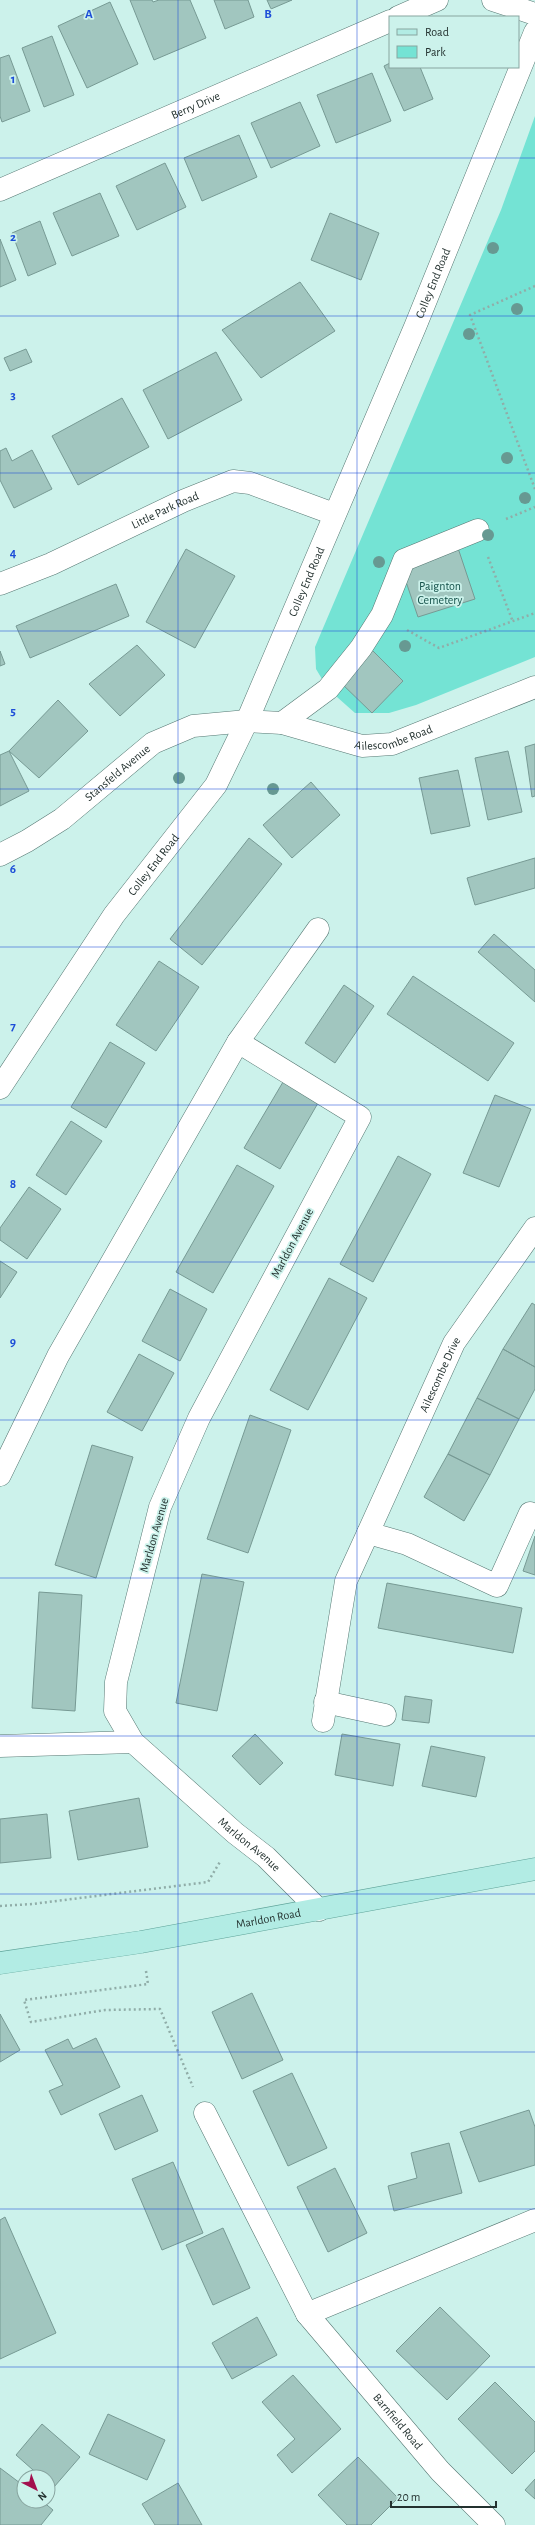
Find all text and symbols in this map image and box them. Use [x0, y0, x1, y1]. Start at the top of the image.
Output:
text: A [85, 8, 93, 21]
text: B [264, 8, 272, 21]
legend [389, 16, 519, 68]
text: Road [425, 26, 449, 38]
text: Park [425, 46, 446, 58]
text: 1 [11, 73, 15, 86]
street label: Berry Drive [169, 89, 222, 121]
text: 2 [10, 231, 16, 244]
street label: Colley End Road [413, 247, 452, 320]
text: 3 [10, 389, 16, 402]
street label: Little Park Road [130, 489, 200, 531]
street label: Colley End Road [286, 545, 327, 618]
text: 4 [10, 547, 17, 560]
park label: Paignton Cemetery [417, 580, 463, 607]
text: 5 [10, 705, 16, 718]
street label: Ailescombe Road [353, 723, 434, 752]
street label: Stansfeld Avenue [83, 742, 152, 803]
street label: Colley End Road [126, 832, 181, 898]
text: 6 [10, 863, 16, 876]
text: 7 [10, 1020, 16, 1033]
text: 8 [10, 1178, 16, 1191]
street label: Marldon Avenue [269, 1206, 315, 1280]
street label: Ailescombe Drive [417, 1334, 463, 1414]
text: 9 [10, 1336, 16, 1349]
street label: Marldon Avenue [138, 1496, 170, 1574]
street label: Marldon Avenue [216, 1815, 283, 1874]
street label: Marldon Road [235, 1907, 302, 1930]
street label: Barnfield Road [371, 2391, 425, 2452]
north arrow [16, 2469, 56, 2509]
scale bar [391, 2483, 496, 2509]
text: N [36, 2489, 49, 2503]
text: 20 m [397, 2491, 420, 2503]

